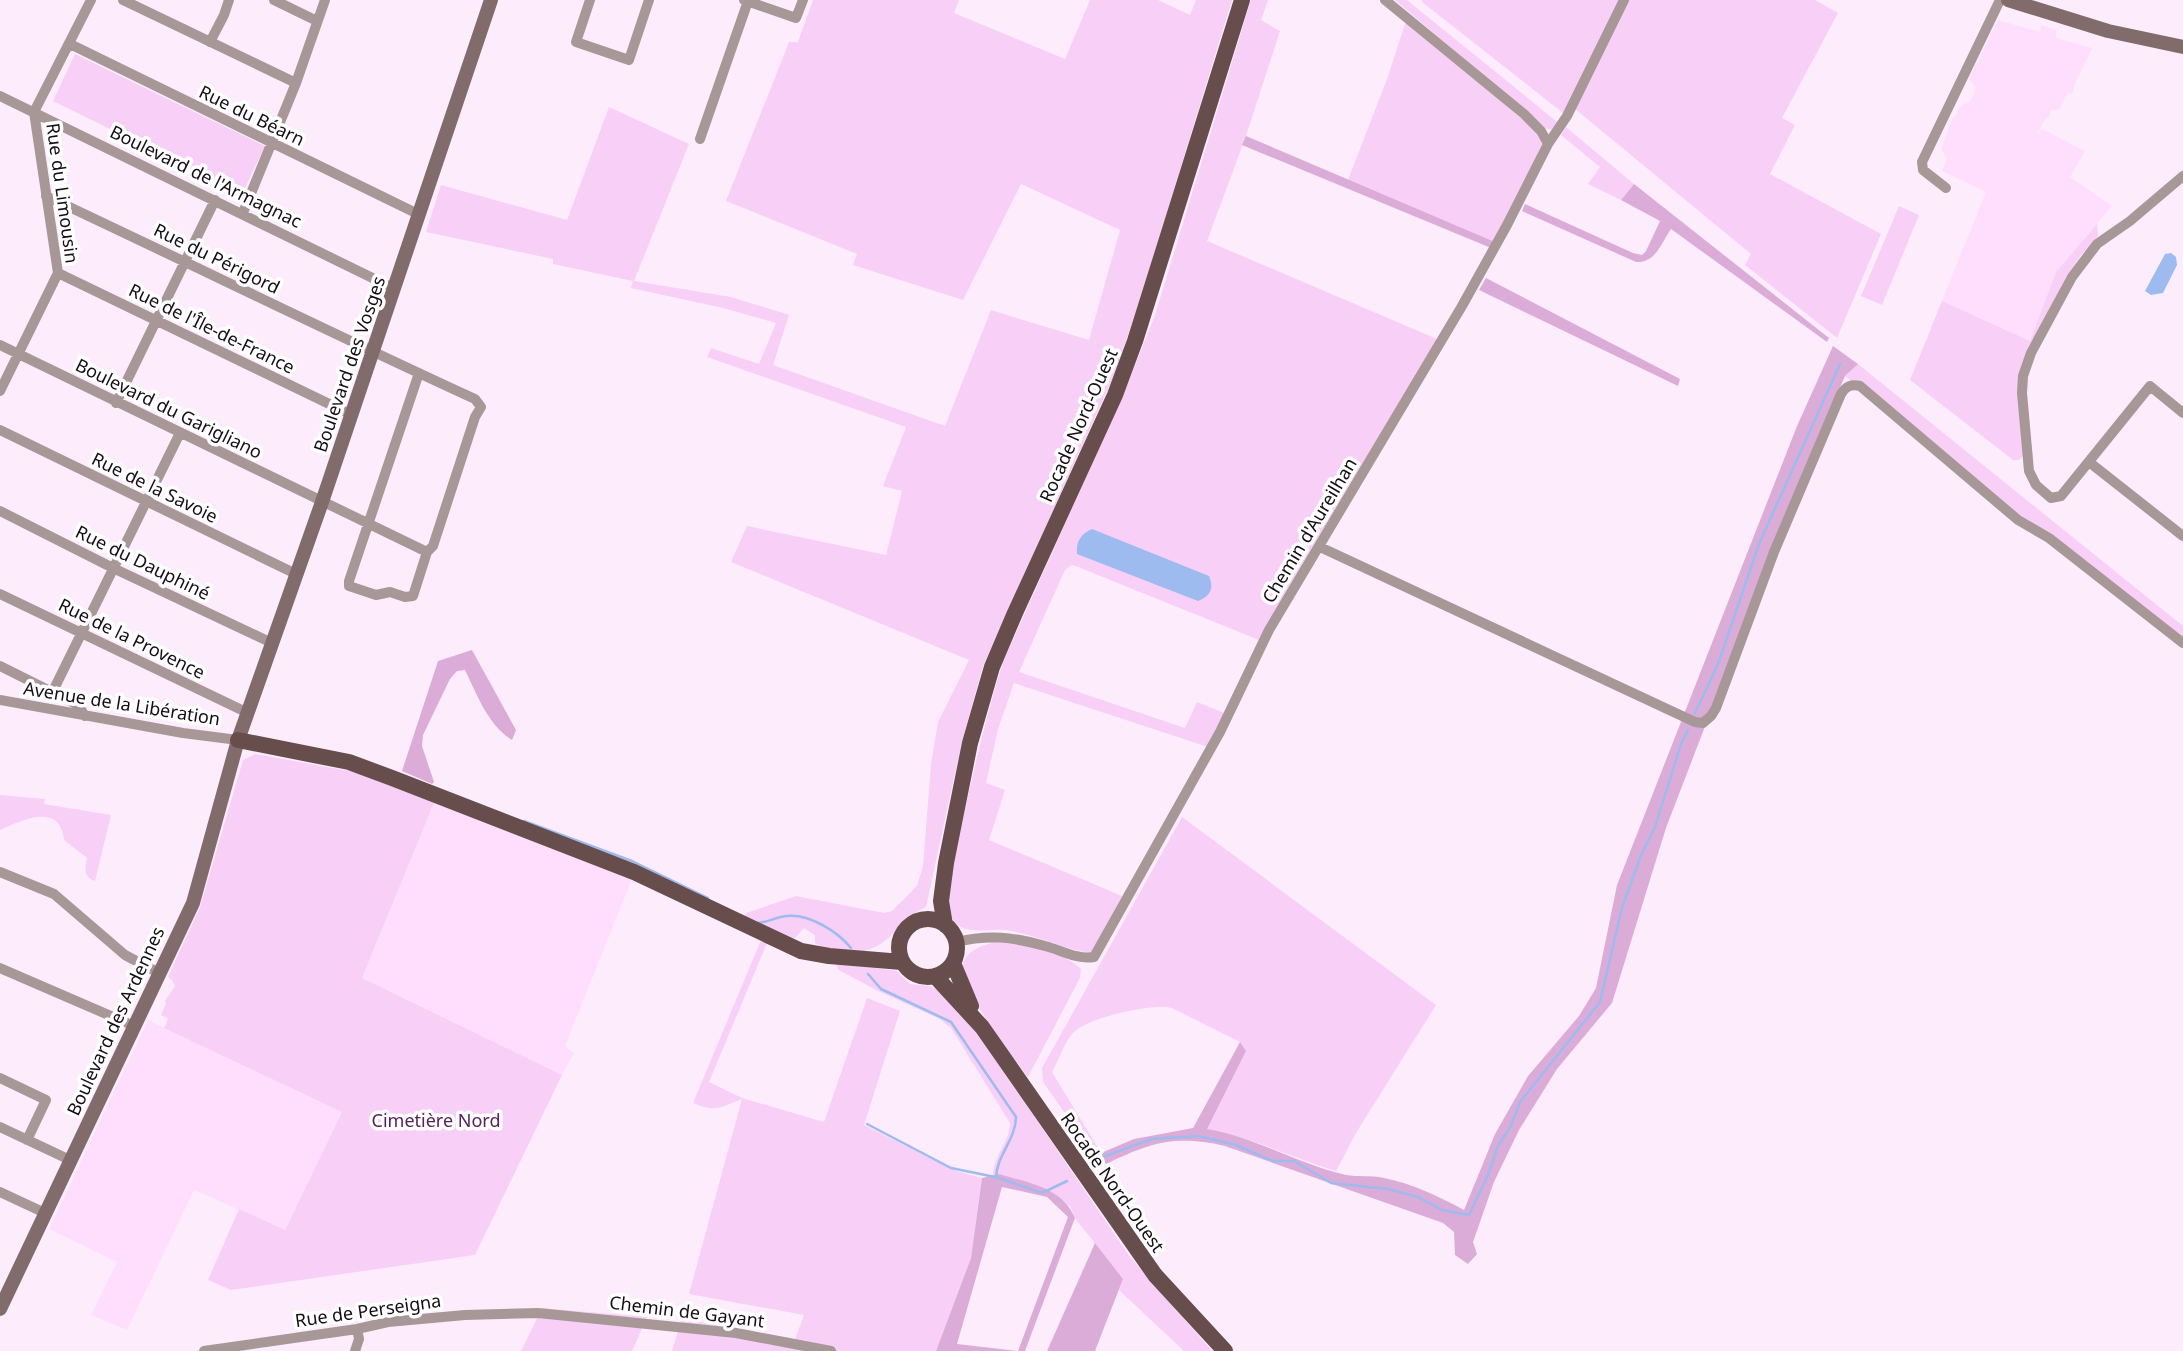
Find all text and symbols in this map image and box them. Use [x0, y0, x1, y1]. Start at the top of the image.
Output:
street label: Rue du Béarn [195, 79, 309, 151]
street label: Boulevard de l'Armagnac [106, 119, 306, 233]
street label: Rue du Limousin [41, 121, 85, 265]
street label: Rue du Périgord [150, 217, 284, 299]
street label: Boulevard des Vosges [308, 273, 390, 455]
street label: Rue de l'Île-de-France [125, 277, 299, 379]
street label: Rocade Nord-Ouest [1033, 344, 1123, 506]
street label: Boulevard du Garigliano [72, 352, 266, 464]
street label: Rue de la Savoie [88, 446, 222, 528]
street label: Chemin d'Aureilhan [1256, 453, 1362, 607]
street label: Rue du Dauphiné [72, 519, 214, 605]
street label: Rue de la Provence [55, 592, 209, 684]
street label: Avenue de la Libération [22, 676, 222, 730]
street label: Boulevard des Ardennes [61, 923, 169, 1119]
street label: Rocade Nord-Ouest [1056, 1107, 1171, 1257]
park label: Cimetière Nord [372, 1108, 500, 1132]
street label: Rue de Perseigna [293, 1288, 443, 1332]
street label: Chemin de Gayant [608, 1290, 766, 1332]

